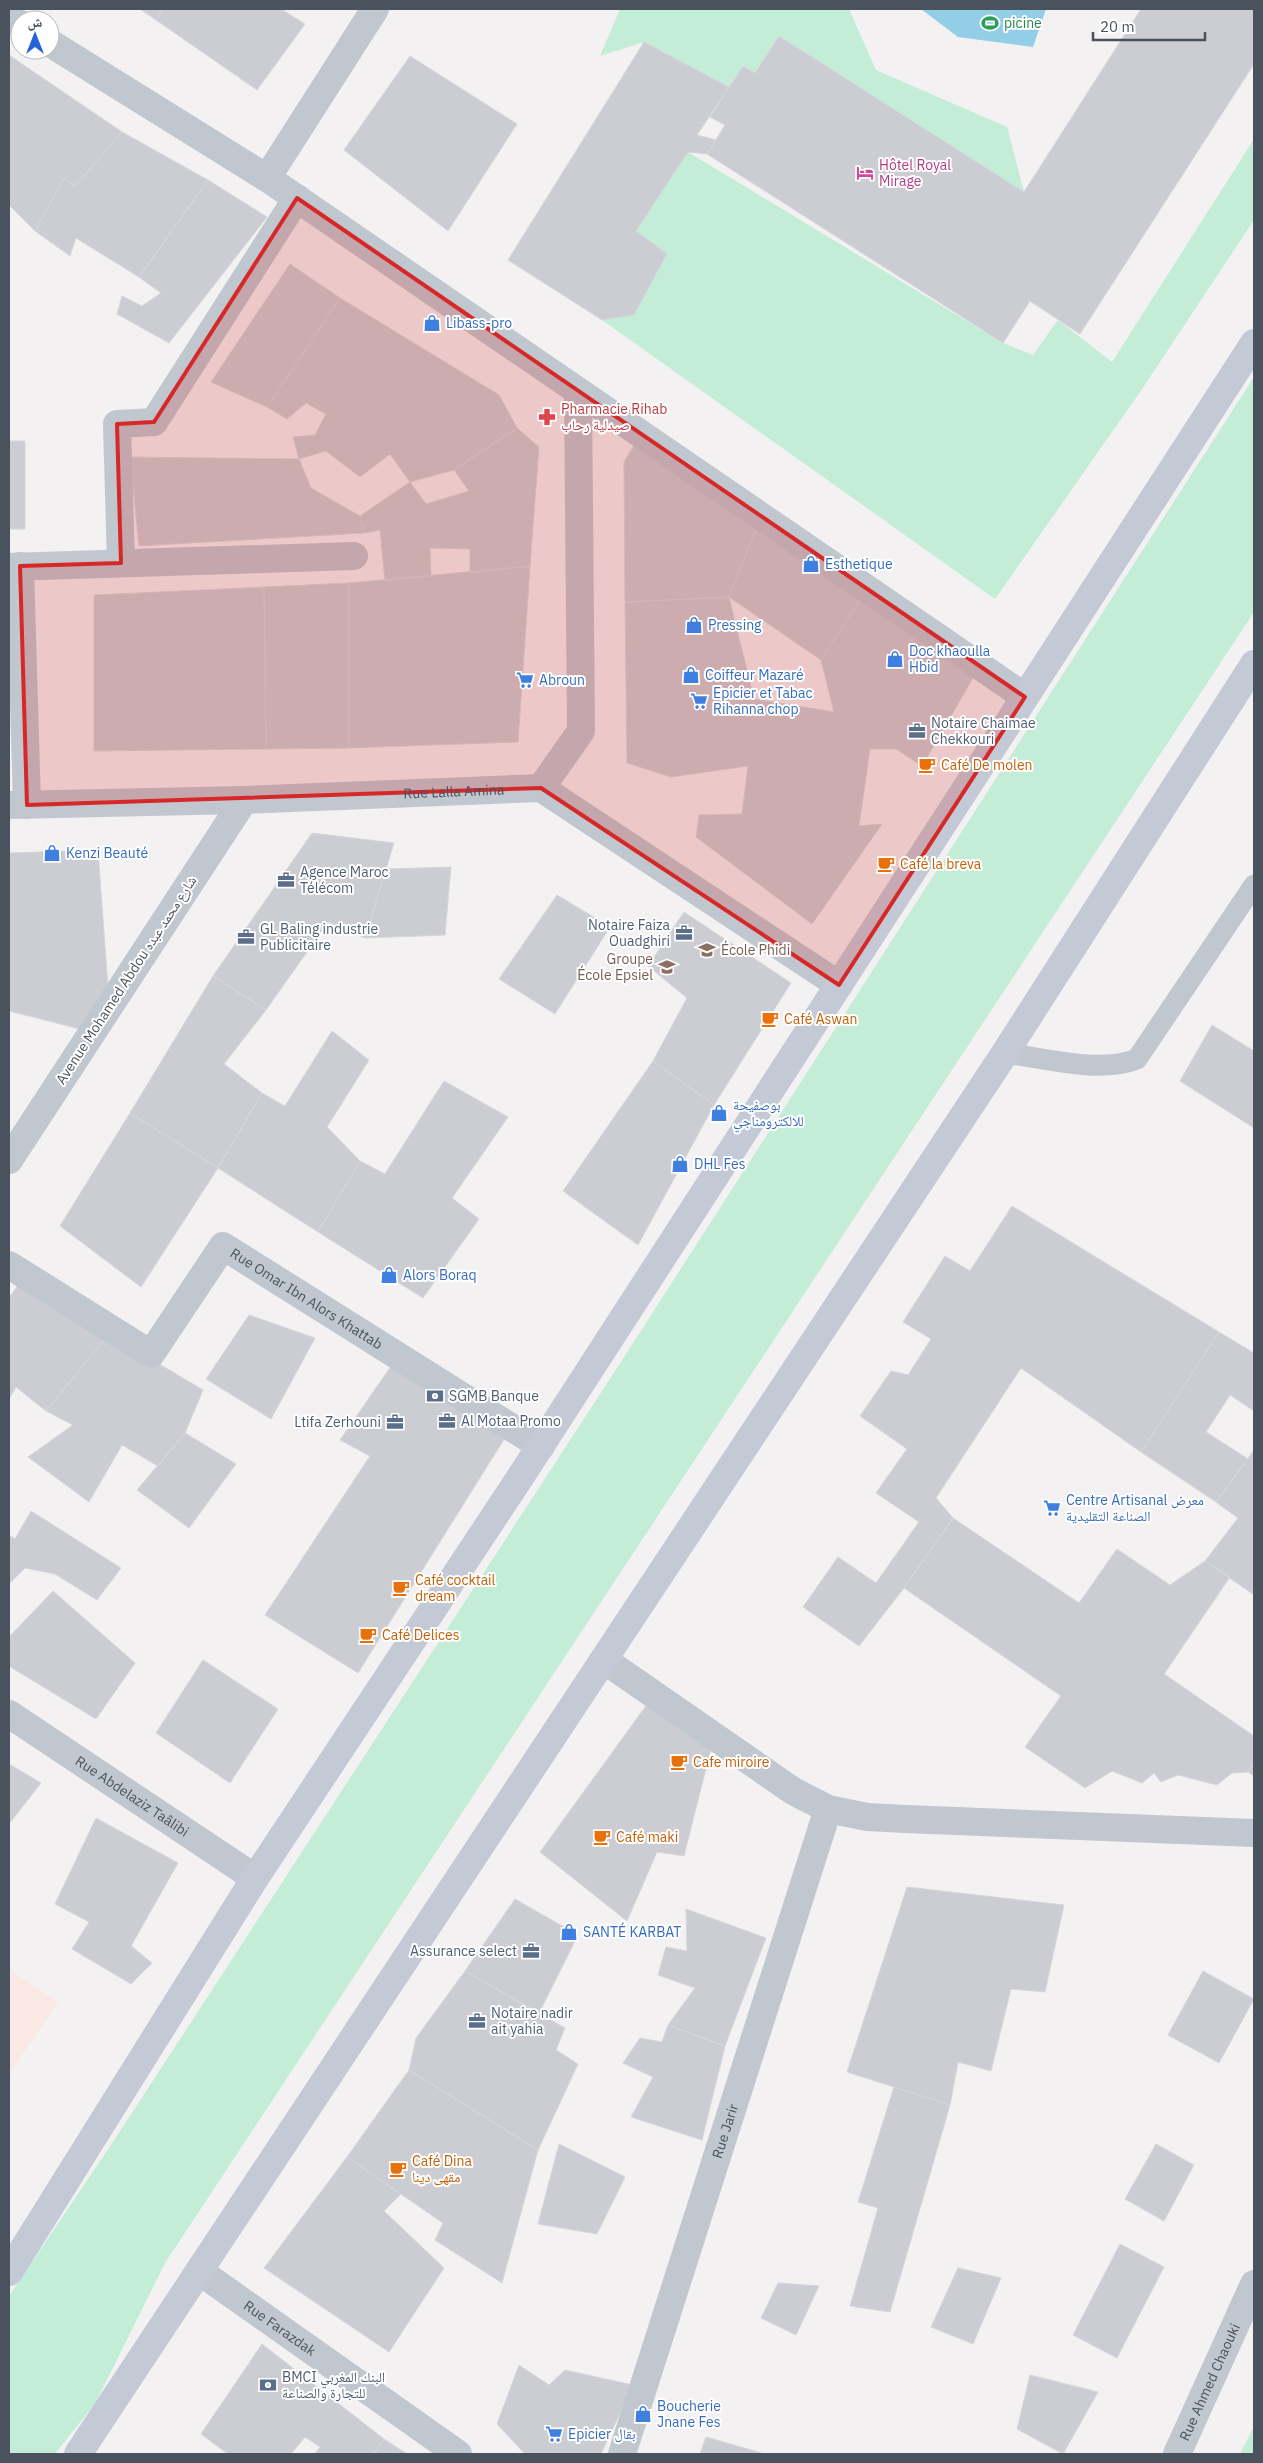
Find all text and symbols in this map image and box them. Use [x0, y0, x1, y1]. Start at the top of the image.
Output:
north arrow [10, 10, 60, 60]
scale bar [1093, 10, 1206, 42]
text: ش [28, 13, 43, 31]
sports icon: picine [980, 13, 1000, 33]
place label: picine [1004, 14, 1042, 32]
text: 20 m [1100, 17, 1135, 36]
place label: Hôtel Royal Mirage [879, 156, 951, 190]
hotel icon: Hôtel Royal Mirage [855, 163, 875, 183]
shop icon: Libass-pro [422, 313, 442, 333]
place label: Libass-pro [446, 314, 512, 332]
place label: Pharmacie Rihab صيدلية رحاب [561, 400, 667, 434]
pharmacy icon: Pharmacie Rihab صيدلية رحاب [537, 407, 557, 427]
shop icon: Esthetique [801, 554, 821, 574]
place label: Esthetique [825, 555, 893, 573]
shop icon: Pressing [684, 615, 704, 635]
place label: Pressing [708, 616, 762, 634]
place label: Doc khaoulla Hbid [909, 642, 991, 676]
shop icon: Doc khaoulla Hbid [885, 649, 905, 669]
shop icon: Coiffeur Mazaré [681, 665, 701, 685]
place label: Coiffeur Mazaré [705, 666, 804, 684]
supermarket icon: Abroun [515, 670, 535, 690]
place label: Abroun [539, 671, 585, 689]
place label: Epicier et Tabac Rihanna chop [713, 684, 813, 718]
supermarket icon: Epicier et Tabac Rihanna chop [689, 691, 709, 711]
place label: Notaire Chaimae Chekkouri [931, 714, 1036, 748]
office icon: Notaire Chaimae Chekkouri [907, 721, 927, 741]
cafe icon: Café De molen [917, 755, 937, 775]
place label: Café De molen [941, 756, 1033, 774]
street label: Rue Lalla Amina [403, 780, 505, 803]
shop icon: Kenzi Beauté [42, 843, 62, 863]
place label: Kenzi Beauté [66, 844, 149, 862]
cafe icon: Café la breva [876, 854, 896, 874]
place label: Café la breva [900, 855, 982, 873]
place label: Agence Maroc Télécom [300, 863, 389, 897]
office icon: Agence Maroc Télécom [276, 870, 296, 890]
street label: Avenue Mohamed Abdou شارع محمد عبده [52, 872, 201, 1088]
place label: Notaire Faiza Ouadghiri [588, 916, 671, 950]
place label: GL Baling industrie Publicitaire [260, 920, 378, 954]
office icon: Notaire Faiza Ouadghiri [674, 923, 694, 943]
office icon: GL Baling industrie Publicitaire [236, 927, 256, 947]
school or university icon: École Phidi [697, 940, 717, 960]
place label: École Phidi [721, 940, 790, 959]
place label: Groupe École Epsiel [577, 950, 653, 984]
school or university icon: Groupe École Epsiel [657, 957, 677, 977]
cafe icon: Café Aswan [760, 1009, 780, 1029]
place label: Café Aswan [784, 1010, 857, 1028]
place label: بوصفيحة للالكترومناجي [733, 1096, 804, 1133]
shop icon: بوصفيحة للالكترومناجي [709, 1103, 729, 1123]
shop icon: DHL Fes [670, 1154, 690, 1174]
place label: DHL Fes [694, 1155, 746, 1173]
street label: Rue Omar Ibn Alors Khattab [227, 1244, 386, 1353]
shop icon: Alors Boraq [379, 1265, 399, 1285]
place label: Alors Boraq [403, 1266, 477, 1284]
bank icon: SGMB Banque [425, 1386, 445, 1406]
place label: SGMB Banque [449, 1387, 539, 1405]
office icon: Al Motaa Promo [437, 1411, 457, 1431]
office icon: Ltifa Zerhouni [385, 1412, 405, 1432]
place label: Al Motaa Promo [461, 1412, 561, 1430]
place label: Ltifa Zerhouni [294, 1413, 381, 1431]
place label: Centre Artisanal معرض الصناعة التقليدية [1066, 1491, 1204, 1525]
supermarket icon: Centre Artisanal معرض الصناعة التقليدية [1042, 1498, 1062, 1518]
place label: Café cocktail dream [415, 1571, 496, 1605]
cafe icon: Café cocktail dream [391, 1578, 411, 1598]
cafe icon: Café Delices [358, 1625, 378, 1645]
place label: Café Delices [382, 1626, 460, 1644]
street label: Rue Abdelaziz Taâlibi [72, 1752, 192, 1840]
cafe icon: Cafe miroire [669, 1752, 689, 1772]
place label: Cafe miroire [693, 1753, 770, 1771]
cafe icon: Café maki [592, 1827, 612, 1847]
place label: Café maki [616, 1828, 678, 1846]
shop icon: SANTÉ KARBAT [559, 1922, 579, 1942]
place label: SANTÉ KARBAT [583, 1922, 681, 1941]
office icon: Assurance select [521, 1941, 541, 1961]
place label: Assurance select [410, 1942, 517, 1960]
place label: Notaire nadir ait yahia [491, 2004, 573, 2038]
office icon: Notaire nadir ait yahia [467, 2011, 487, 2031]
street label: Rue Jarir [708, 2102, 742, 2161]
place label: Café Dina مقهى دينا [412, 2152, 472, 2186]
cafe icon: Café Dina مقهى دينا [388, 2159, 408, 2179]
street label: Rue Farazdak [240, 2296, 320, 2360]
street label: Rue Ahmed Chaouki [1175, 2320, 1244, 2444]
place label: BMCI البنك المغربي للتجارة والصناعة [282, 2368, 385, 2402]
bank icon: BMCI البنك المغربي للتجارة والصناعة [258, 2375, 278, 2395]
place label: Boucherie Jnane Fes [657, 2397, 721, 2431]
shop icon: Boucherie Jnane Fes [633, 2404, 653, 2424]
supermarket icon: Epicier بقال [544, 2424, 564, 2444]
place label: Epicier بقال [568, 2425, 636, 2443]

